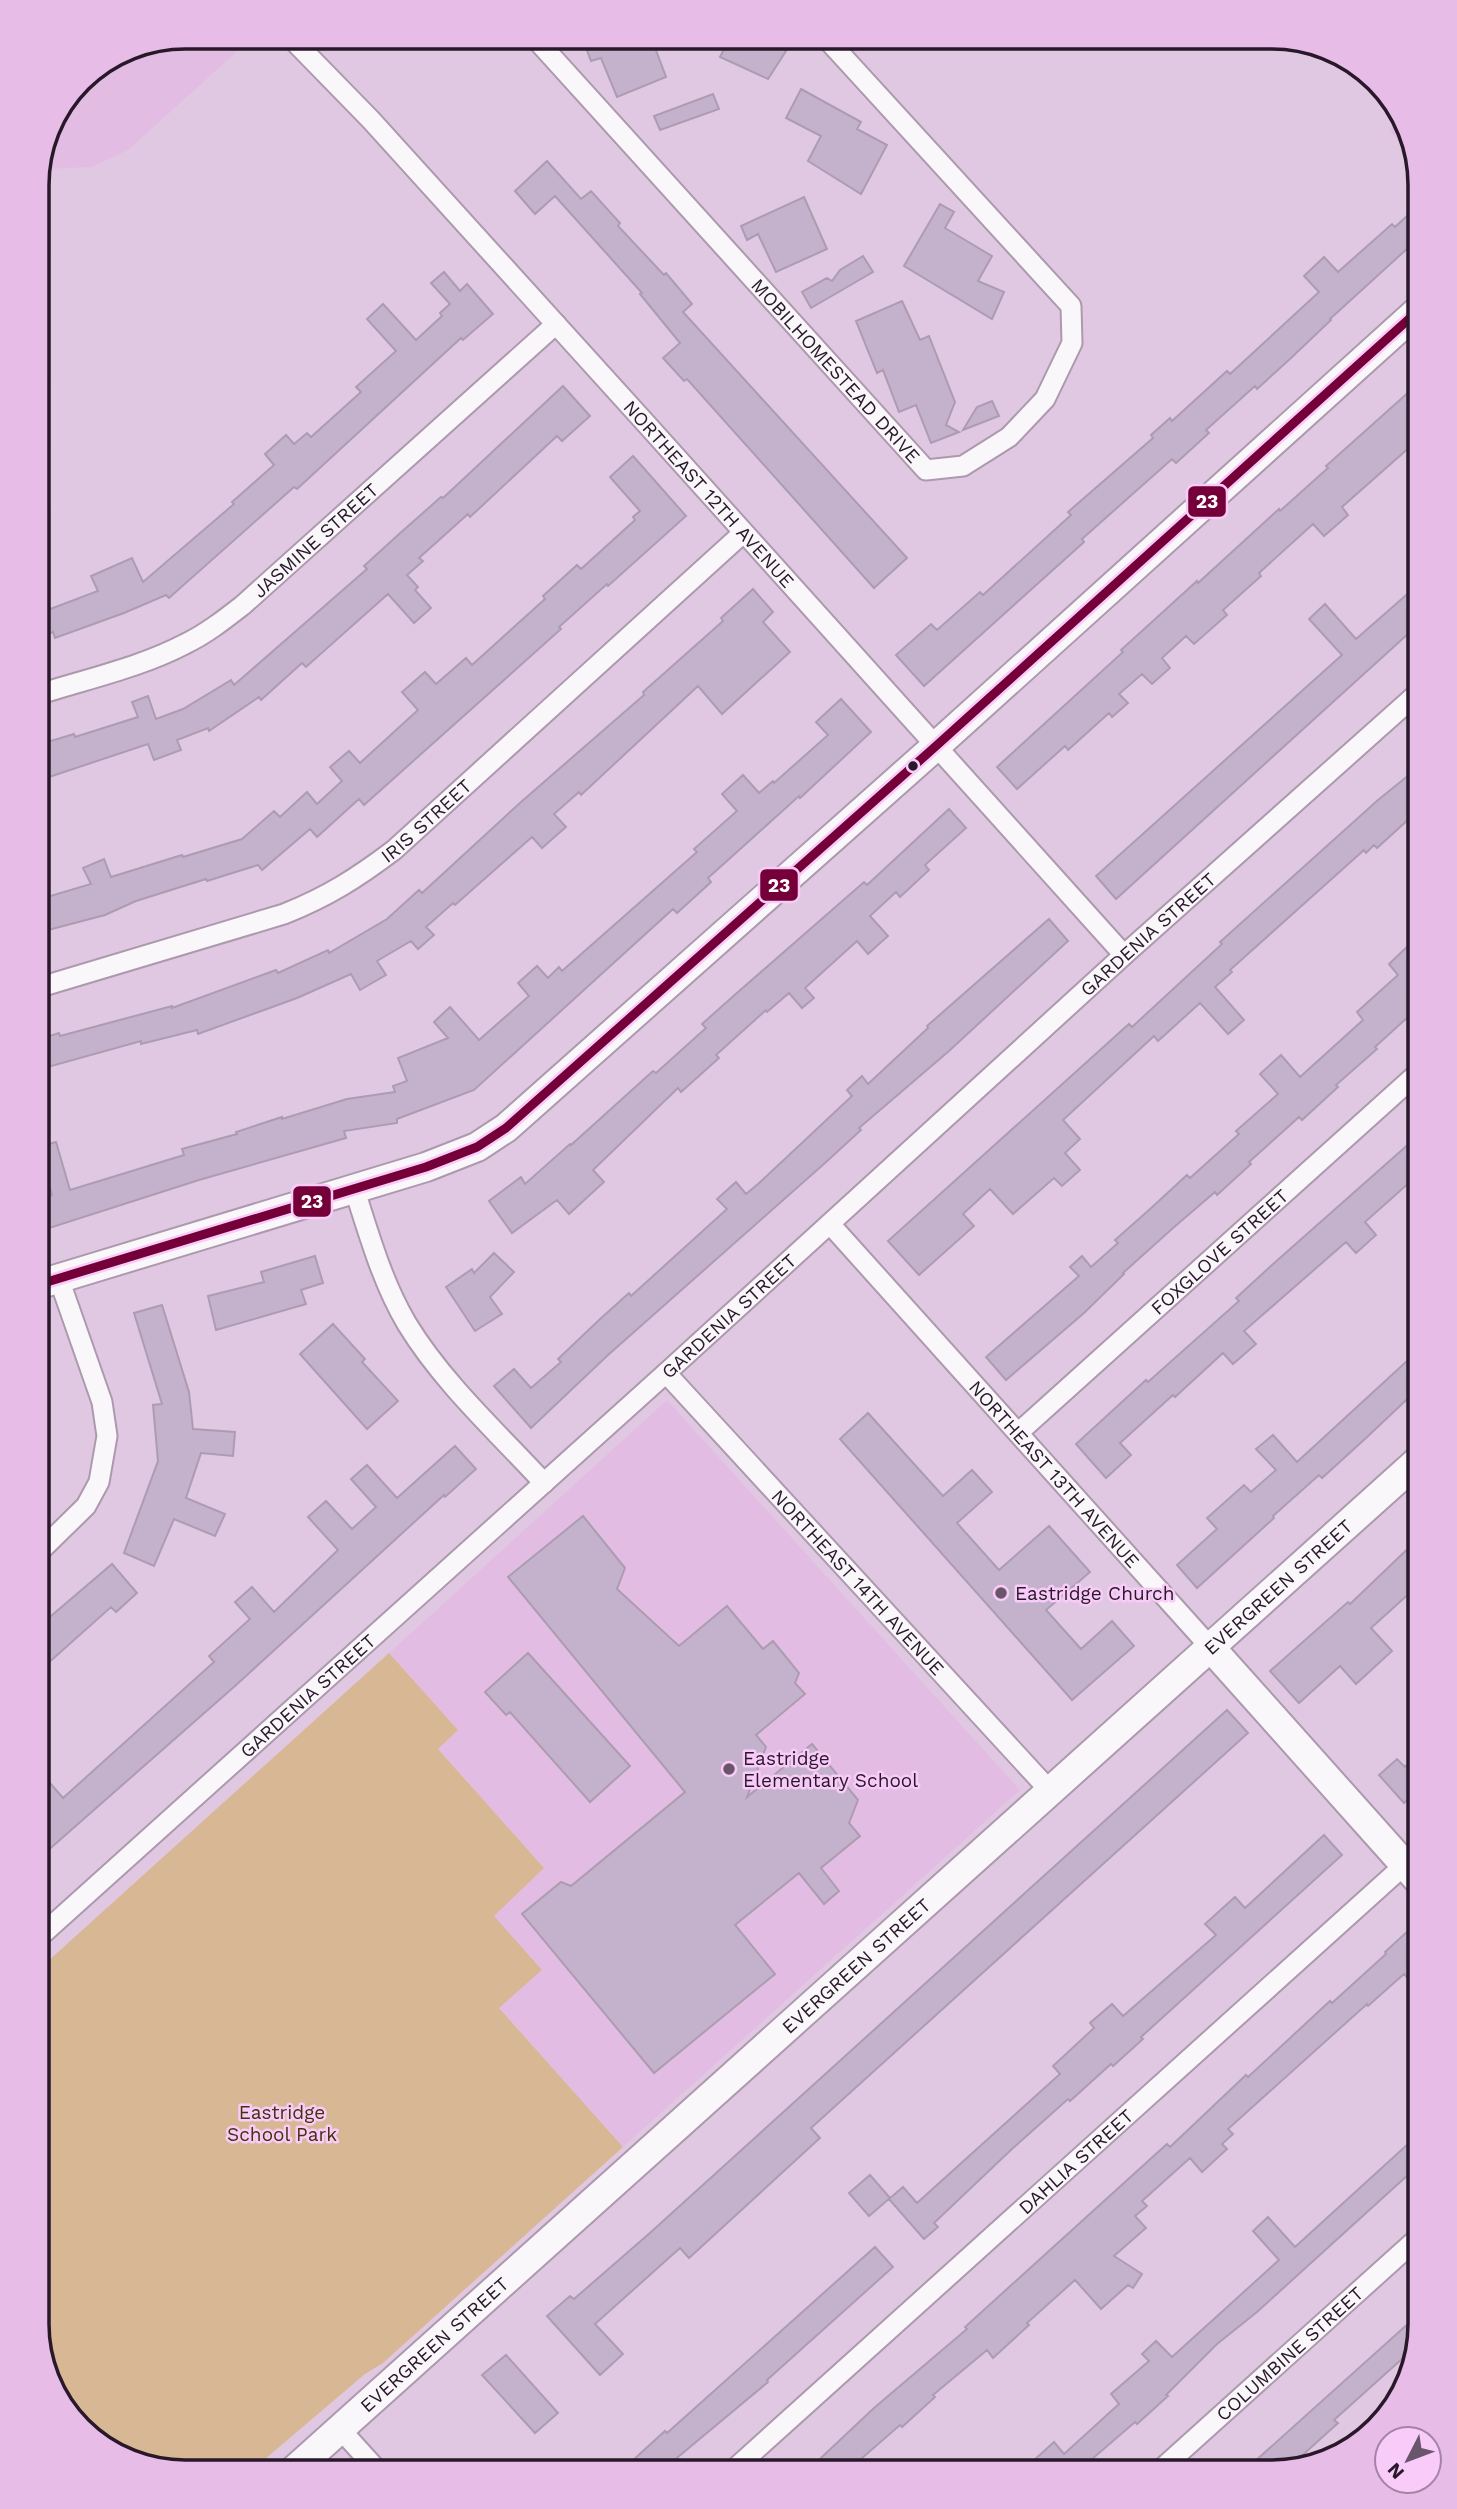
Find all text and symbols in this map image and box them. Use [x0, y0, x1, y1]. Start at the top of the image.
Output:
street label: MOBILHOMESTEAD DRIVE [746, 274, 925, 468]
street label: NORTHEAST 12TH AVENUE [619, 396, 799, 593]
street label: JASMINE STREET [248, 478, 383, 603]
line badge: 23 [1187, 485, 1227, 518]
text: 23 [1196, 490, 1218, 513]
unlabelled marker [906, 759, 920, 773]
street label: IRIS STREET [377, 774, 476, 868]
line badge: 23 [759, 868, 799, 902]
street label: GARDENIA STREET [1076, 868, 1221, 1001]
text: 23 [768, 874, 790, 897]
street label: FOXGLOVE STREET [1146, 1184, 1293, 1320]
line badge: 23 [292, 1185, 332, 1218]
text: 23 [301, 1190, 323, 1213]
street label: GARDENIA STREET [657, 1249, 801, 1383]
street label: NORTHEAST 13TH AVENUE [964, 1376, 1144, 1573]
street label: NORTHEAST 14TH AVENUE [767, 1485, 949, 1680]
street label: EVERGREEN STREET [1199, 1514, 1357, 1660]
place label: Eastridge Church [1015, 1582, 1175, 1605]
marker: Eastridge Church [993, 1585, 1009, 1601]
street label: GARDENIA STREET [236, 1629, 380, 1763]
place label: Eastridge Elementary School [743, 1747, 918, 1792]
marker: Eastridge Elementary School [721, 1761, 737, 1777]
street label: EVERGREEN STREET [777, 1893, 935, 2038]
park label: Eastridge School Park [227, 2101, 337, 2146]
street label: DAHLIA STREET [1014, 2104, 1138, 2219]
street label: EVERGREEN STREET [355, 2272, 513, 2417]
street label: COLUMBINE STREET [1212, 2282, 1368, 2426]
north arrow [1373, 2425, 1443, 2495]
text: N [1382, 2458, 1409, 2484]

